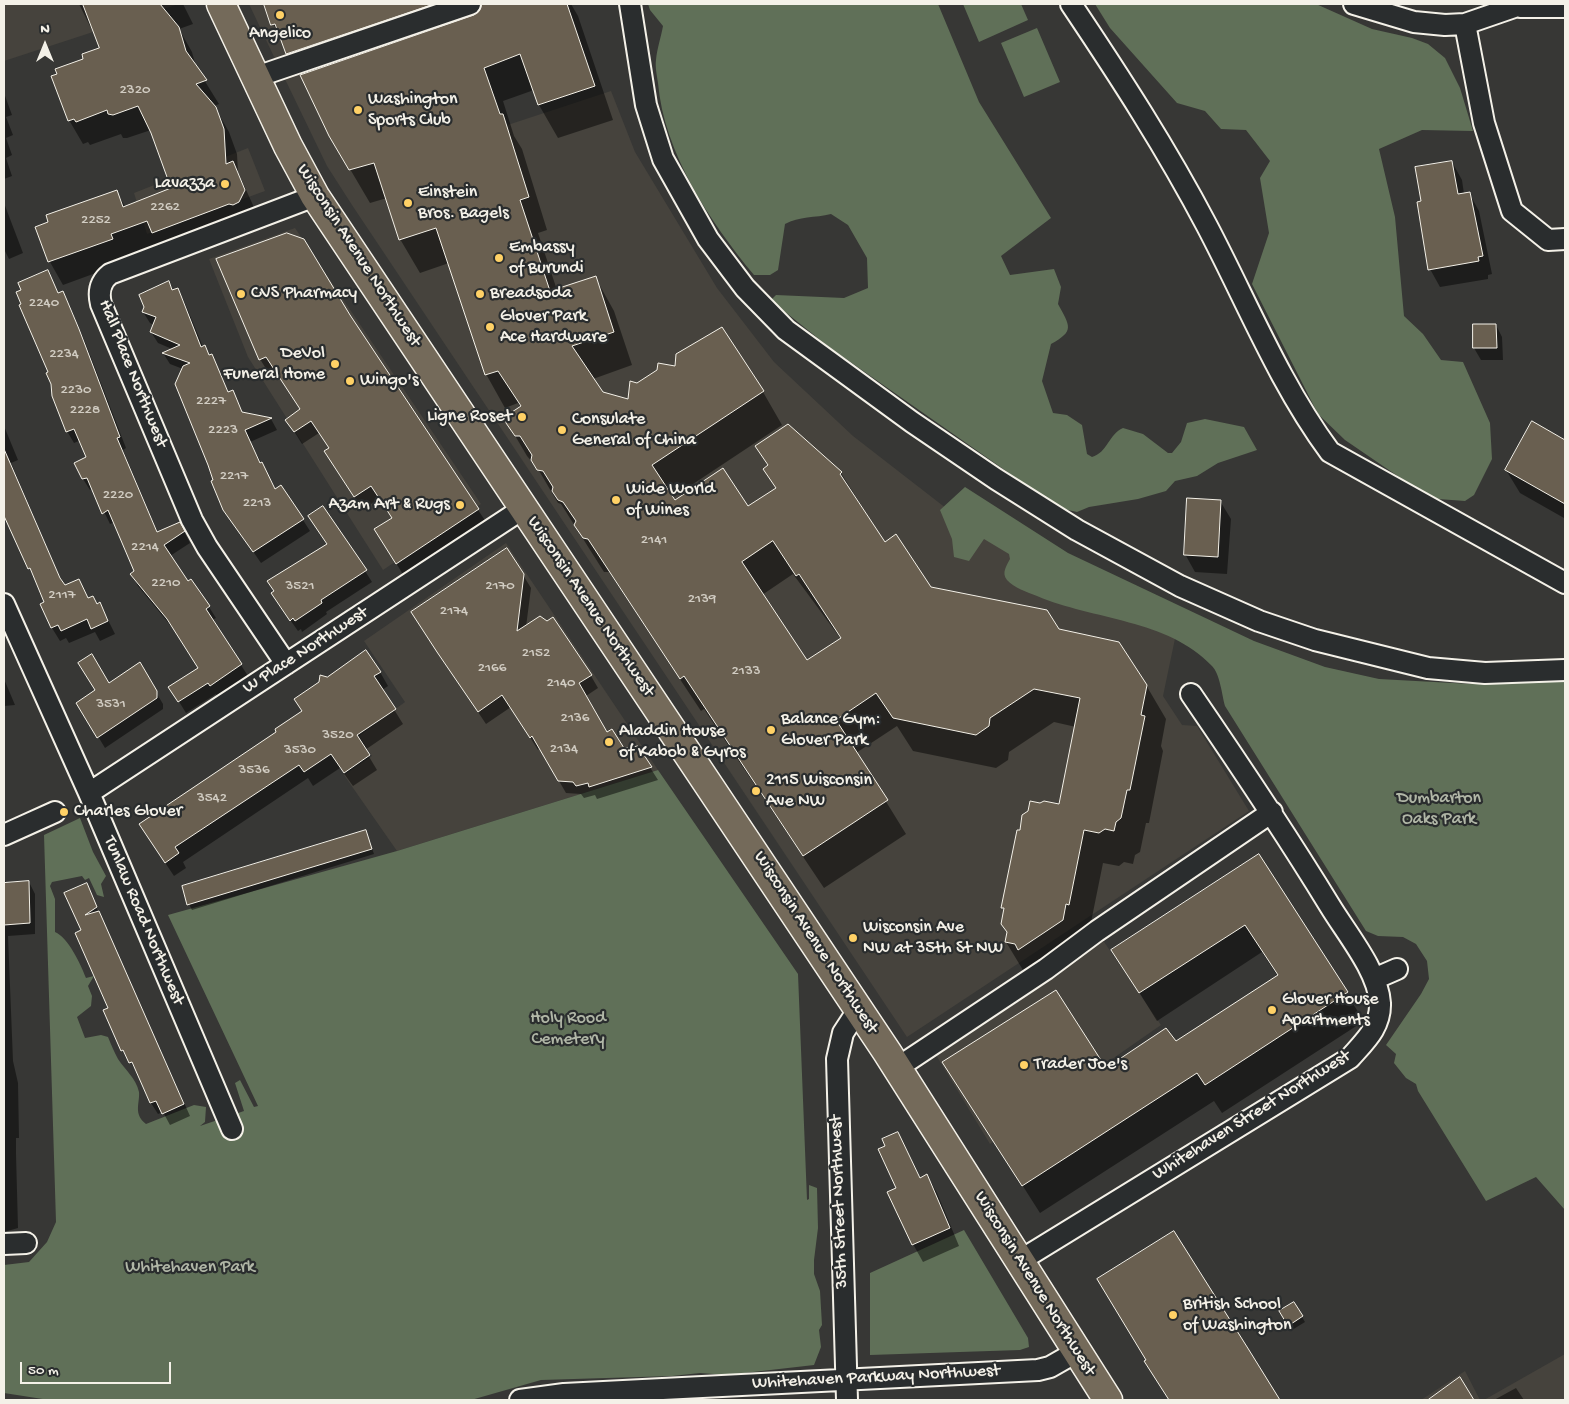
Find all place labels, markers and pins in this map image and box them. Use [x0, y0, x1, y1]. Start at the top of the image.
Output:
marker: Angelico [274, 9, 286, 21]
place label: Angelico [249, 23, 311, 45]
place label: Washington Sports Club [368, 89, 458, 132]
marker: Washington Sports Club [352, 104, 364, 116]
place label: Lavazza [155, 173, 215, 195]
marker: Lavazza [219, 178, 231, 190]
place label: Einstein Bros. Bagels [418, 182, 509, 224]
marker: Einstein Bros. Bagels [402, 197, 414, 209]
place label: Embassy of Burundi [509, 237, 584, 280]
marker: Embassy of Burundi [493, 252, 505, 264]
place label: CVS Pharmacy [251, 283, 357, 305]
place label: Breadsoda [490, 283, 572, 305]
marker: CVS Pharmacy [235, 288, 247, 300]
marker: Breadsoda [474, 288, 486, 300]
place label: Glover Park Ace Hardware [500, 306, 607, 348]
marker: Glover Park Ace Hardware [484, 321, 496, 333]
place label: DeVol Funeral Home [223, 343, 325, 386]
marker: DeVol Funeral Home [329, 358, 341, 370]
place label: Wingo's [360, 370, 419, 392]
marker: Wingo's [344, 375, 356, 387]
place label: Ligne Roset [427, 406, 512, 428]
place label: Consulate General of China [572, 409, 696, 452]
marker: Ligne Roset [516, 411, 528, 423]
marker: Consulate General of China [556, 424, 568, 436]
place label: Wide World of Wines [626, 479, 715, 522]
place label: Azam Art & Rugs [329, 494, 450, 516]
marker: Wide World of Wines [610, 494, 622, 506]
marker: Azam Art & Rugs [454, 499, 466, 511]
place label: Balance Gym: Glover Park [781, 709, 881, 752]
place label: Aladdin House of Kabob & Gyros [619, 721, 746, 764]
marker: Balance Gym: Glover Park [765, 724, 777, 736]
marker: Aladdin House of Kabob & Gyros [603, 736, 615, 748]
place label: 2115 Wisconsin Ave NW [766, 770, 872, 812]
marker: 2115 Wisconsin Ave NW [750, 785, 762, 797]
place label: Charles Glover [74, 801, 182, 823]
marker: Charles Glover [58, 806, 70, 818]
place label: Wisconsin Ave NW at 35th St NW [863, 917, 1003, 960]
marker: Wisconsin Ave NW at 35th St NW [847, 932, 859, 944]
place label: Glover House Apartments [1282, 989, 1379, 1032]
marker: Glover House Apartments [1266, 1004, 1278, 1016]
place label: Trader Joe's [1034, 1054, 1127, 1076]
marker: Trader Joe's [1018, 1059, 1030, 1071]
place label: British School of Washington [1183, 1294, 1292, 1336]
marker: British School of Washington [1167, 1309, 1179, 1321]

